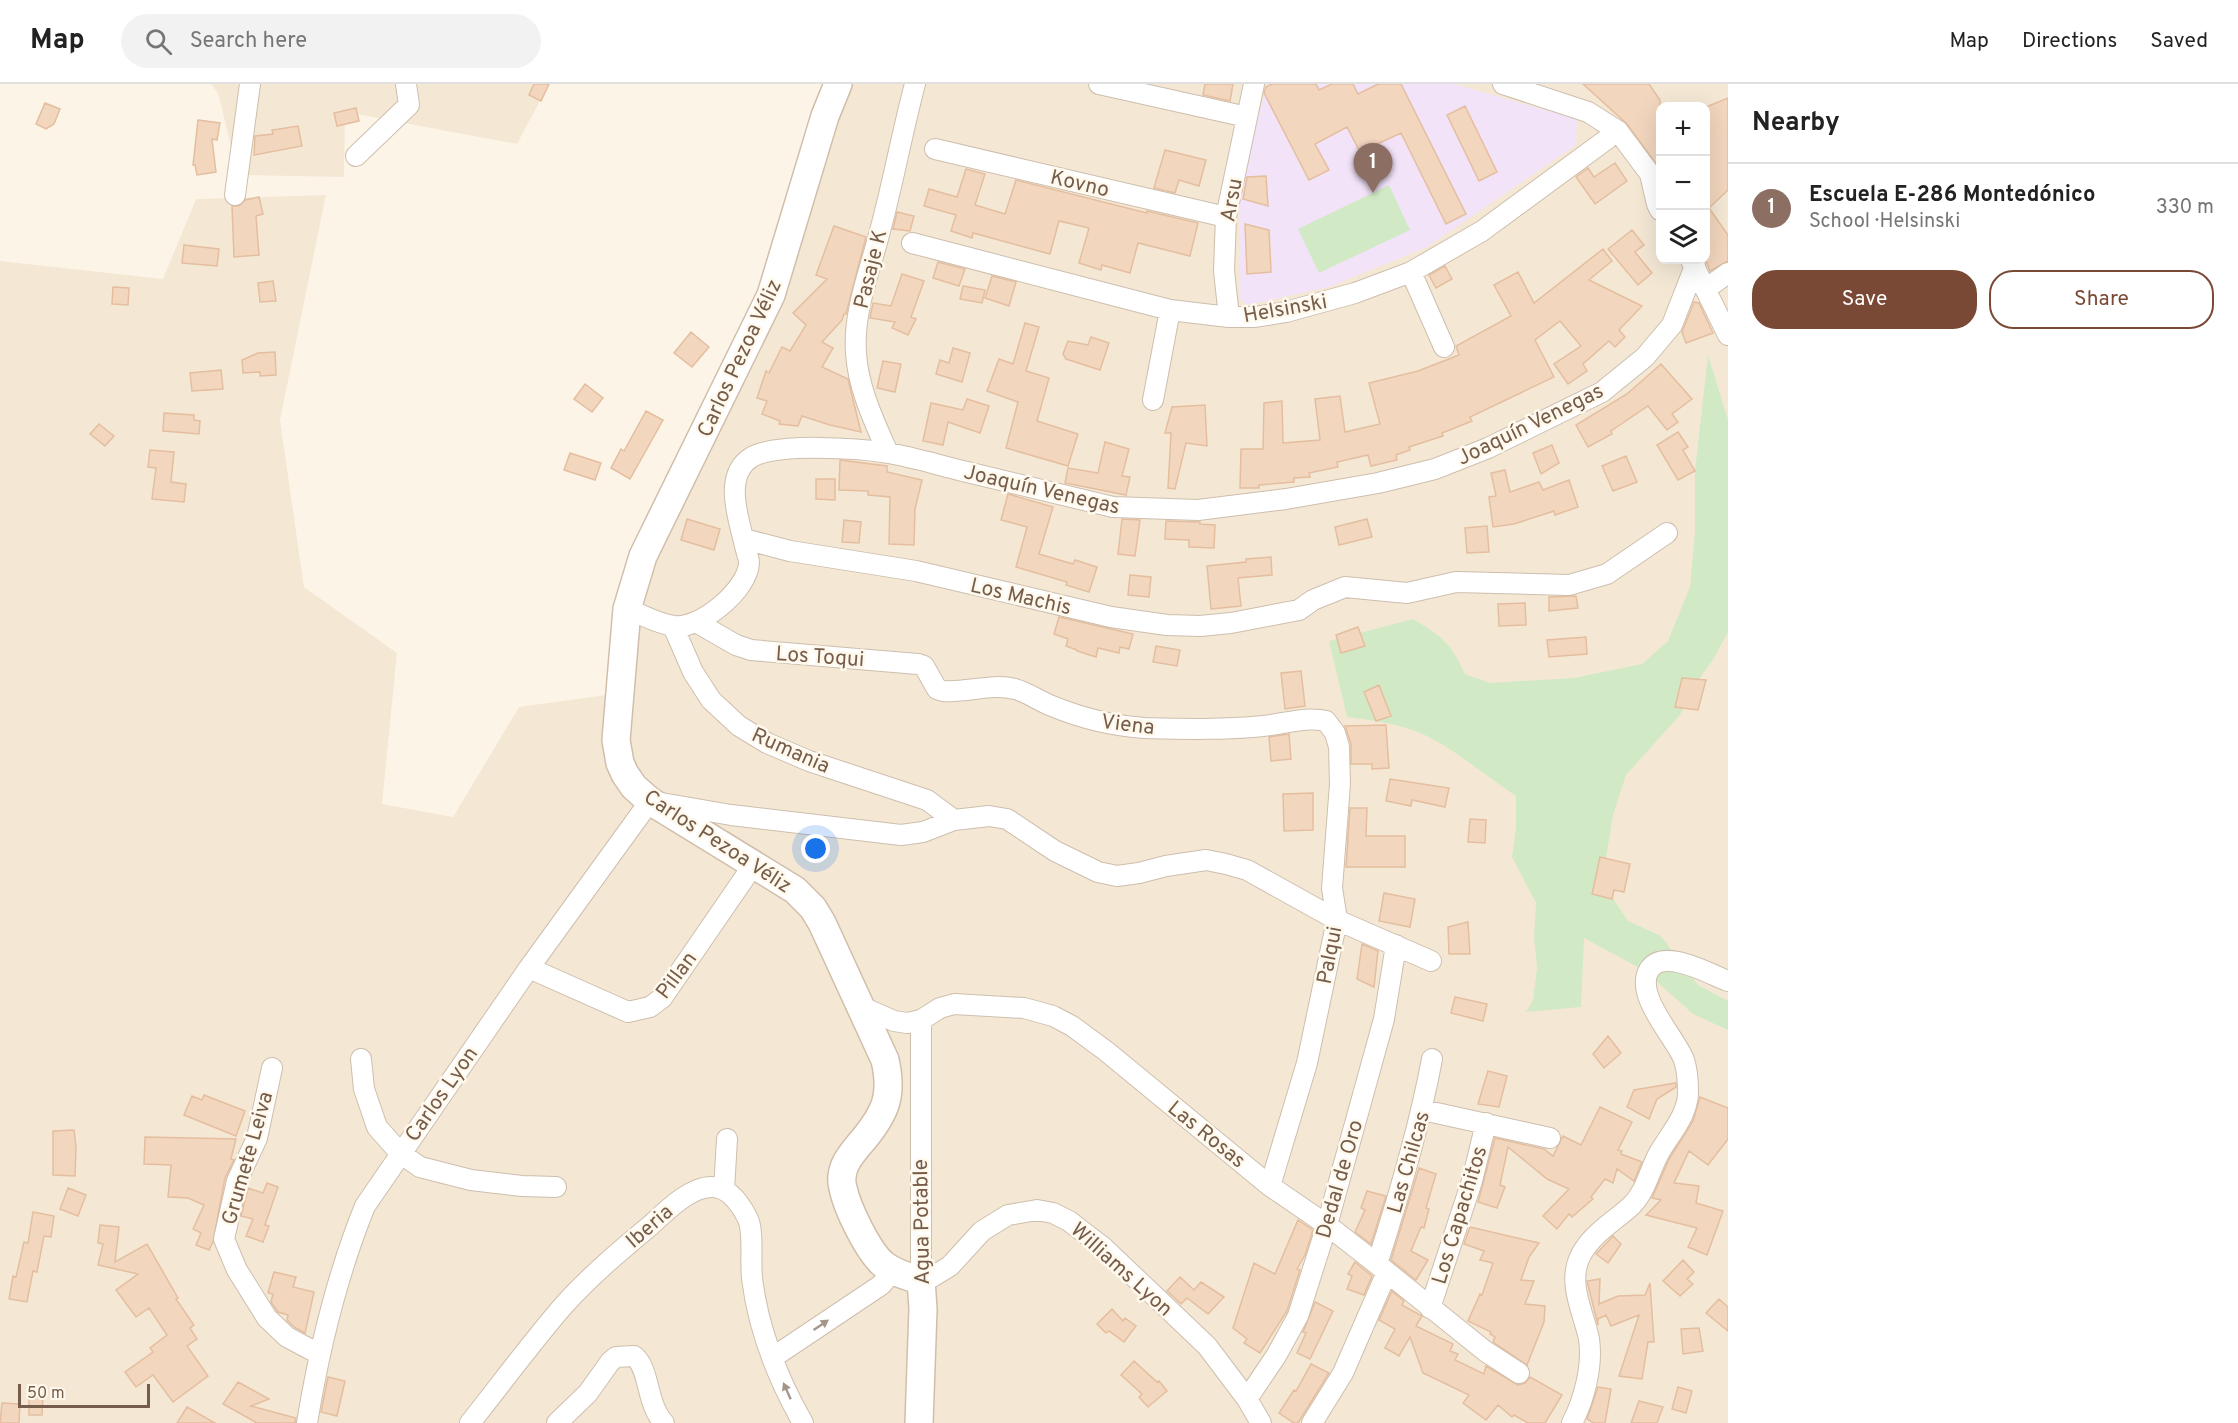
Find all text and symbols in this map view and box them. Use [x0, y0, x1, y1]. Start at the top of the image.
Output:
search box [121, 14, 541, 68]
text: Map [30, 23, 85, 59]
icon: search [142, 25, 175, 58]
text: Search here [190, 28, 307, 55]
text: Map [1949, 28, 1989, 55]
text: Directions [2022, 28, 2117, 55]
text: Saved [2150, 28, 2208, 55]
map controls [1656, 102, 1710, 264]
button: + [1656, 102, 1710, 156]
text: Nearby [1752, 107, 1840, 140]
pin: 1 [1354, 144, 1392, 193]
button: − [1656, 156, 1710, 210]
street label: Kovno [1048, 165, 1112, 204]
street label: Arsu [1215, 176, 1250, 224]
text: Escuela E-286 Montedónico [1809, 182, 2095, 209]
text: 1 [1768, 195, 1776, 221]
text: 330 m [2156, 195, 2214, 221]
text: School · Helsinski [1809, 209, 1960, 235]
button: layers [1656, 210, 1710, 264]
street label: Pasaje K [849, 227, 894, 312]
button: Save [1752, 270, 1977, 329]
button: Share [1989, 270, 2214, 329]
street label: Carlos Pezoa Véliz [692, 275, 789, 442]
street label: Helsinski [1241, 289, 1329, 330]
street label: Joaquín Venegas [1453, 378, 1608, 472]
street label: Joaquín Venegas [961, 459, 1122, 522]
street label: Los Machis [967, 573, 1074, 622]
street label: Los Toqui [775, 641, 865, 674]
street label: Viena [1100, 709, 1156, 742]
street label: Rumania [747, 722, 834, 781]
street label: Carlos Pezoa Véliz [638, 784, 796, 900]
your location [801, 834, 830, 863]
street label: Palqui [1312, 924, 1349, 986]
street label: Pillan [651, 947, 704, 1005]
street label: Carlos Lyon [400, 1042, 485, 1148]
street label: Grumete Leiva [217, 1089, 280, 1228]
street label: Las Rosas [1161, 1095, 1251, 1175]
street label: Las Chilcas [1382, 1108, 1437, 1217]
street label: Dedal de Oro [1311, 1117, 1370, 1242]
street label: Los Capachitos [1427, 1143, 1494, 1288]
street label: Agua Potable [908, 1159, 937, 1285]
street label: Iberia [621, 1199, 679, 1255]
street label: Williams Lyon [1064, 1217, 1178, 1323]
one-way arrow [812, 1319, 828, 1331]
scale bar [18, 1381, 150, 1408]
one-way arrow [782, 1381, 792, 1399]
text: 50 m [27, 1384, 65, 1404]

